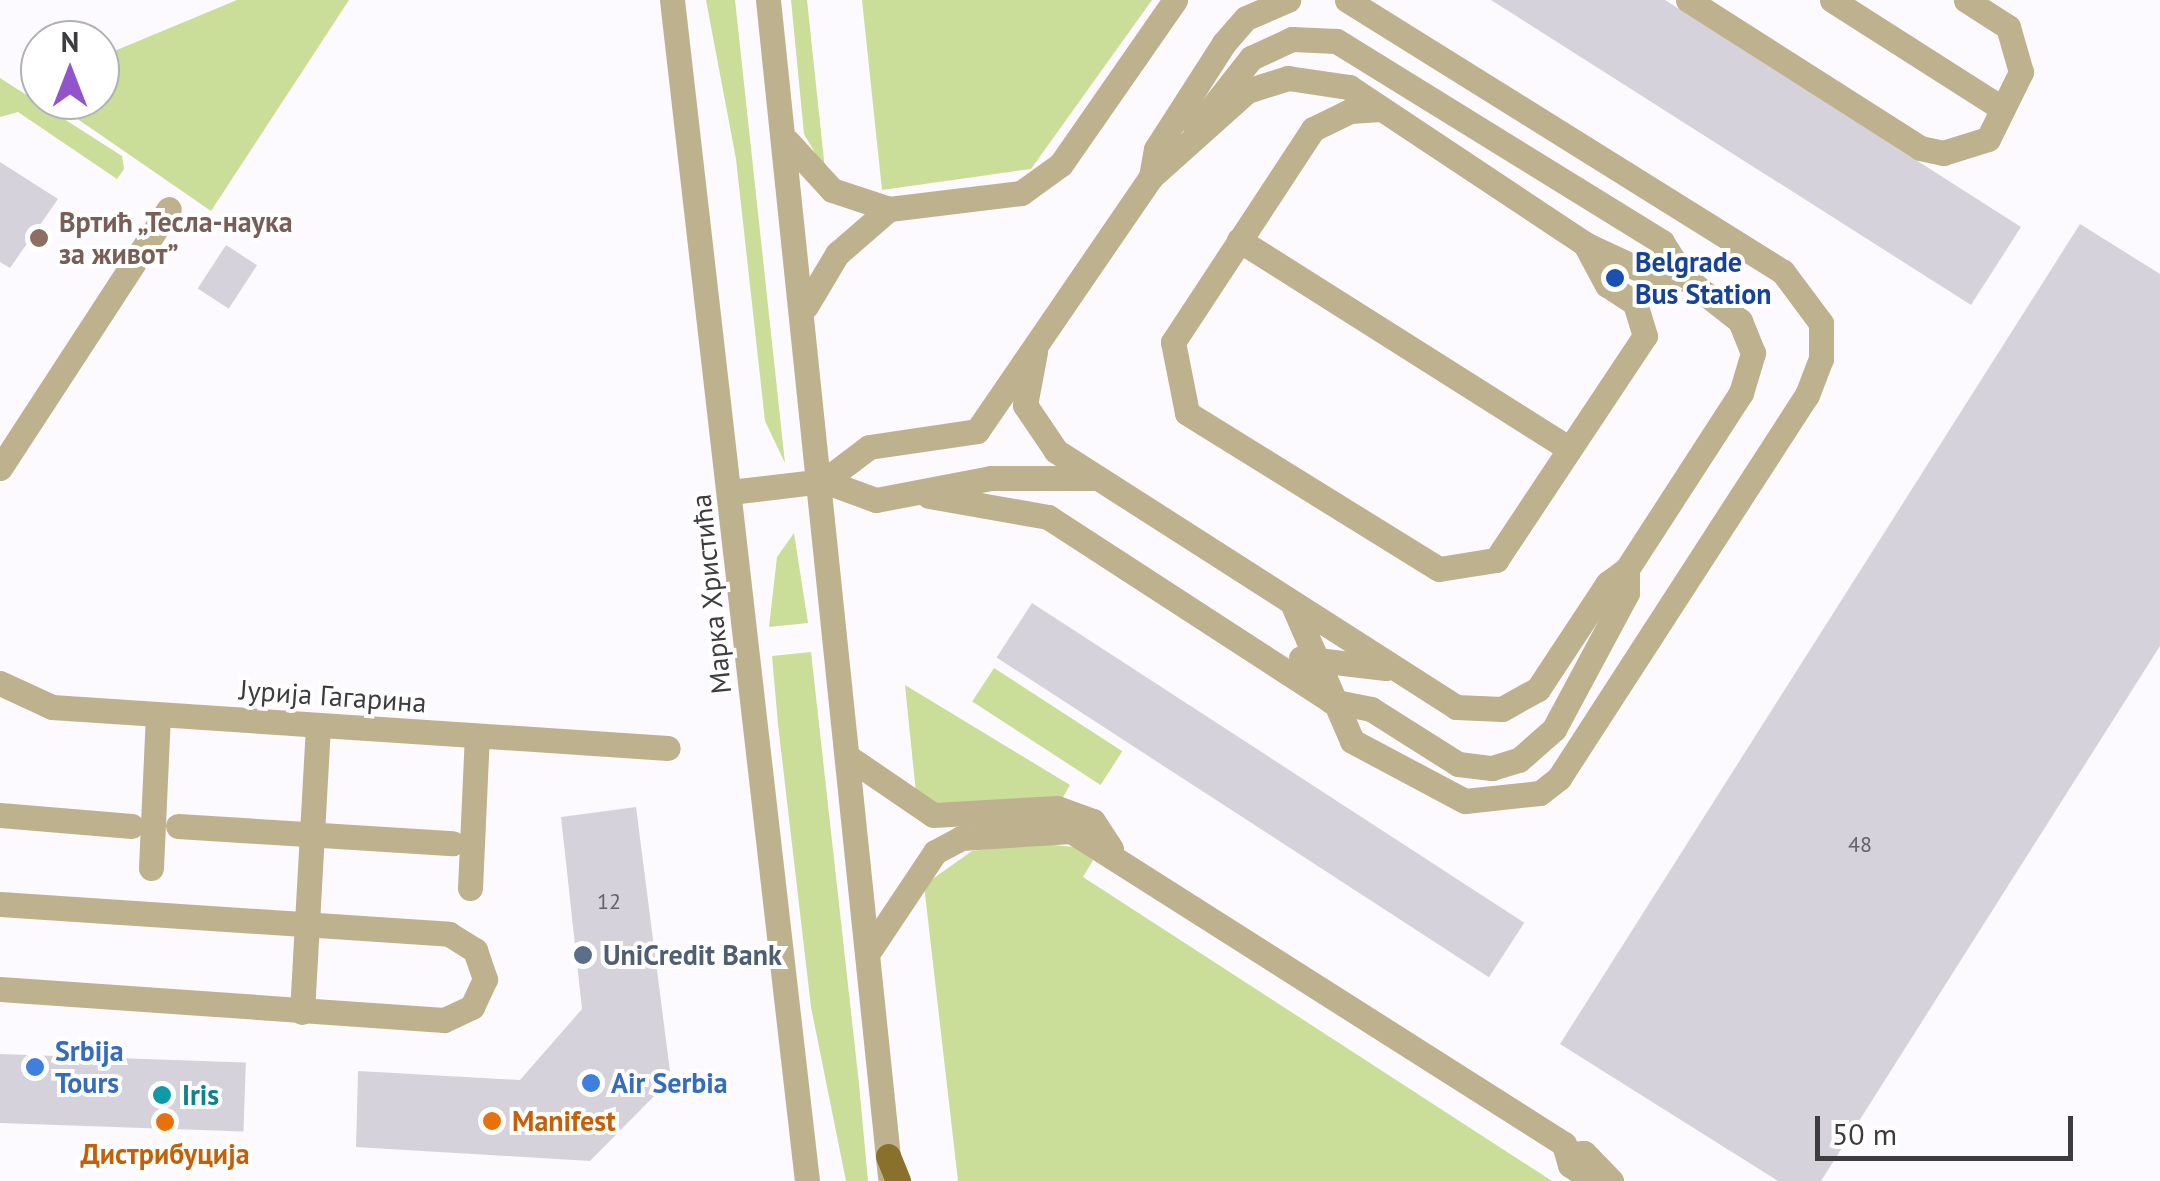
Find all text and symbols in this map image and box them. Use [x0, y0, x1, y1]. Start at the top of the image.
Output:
north arrow [20, 20, 120, 120]
text: N [61, 23, 79, 60]
place label: Вртић „Тесла-наука за живот” [59, 205, 295, 271]
marker: Вртић „Тесла-наука за живот” [28, 227, 50, 249]
place label: Belgrade Bus Station [1635, 245, 1772, 311]
marker: Belgrade Bus Station [1604, 267, 1626, 289]
street label: Марка Христића [684, 492, 738, 696]
street label: Јурија Гагарина [238, 673, 428, 719]
house number: 48 [1848, 832, 1872, 858]
house number: 12 [597, 889, 621, 915]
place label: UniCredit Bank [603, 938, 782, 972]
marker: UniCredit Bank [572, 944, 594, 966]
place label: Srbija Tours [55, 1034, 124, 1100]
marker: Srbija Tours [24, 1056, 46, 1078]
place label: Air Serbia [611, 1066, 728, 1100]
marker: Air Serbia [580, 1072, 602, 1094]
place label: Iris [182, 1078, 219, 1112]
marker: Iris [151, 1084, 173, 1106]
scale bar [1820, 1096, 2078, 1158]
place label: Manifest [512, 1104, 616, 1138]
marker: Manifest [481, 1110, 503, 1132]
marker: Дистрибуција [154, 1111, 176, 1133]
text: 50 m [1832, 1114, 1897, 1153]
place label: Дистрибуција [80, 1137, 250, 1171]

